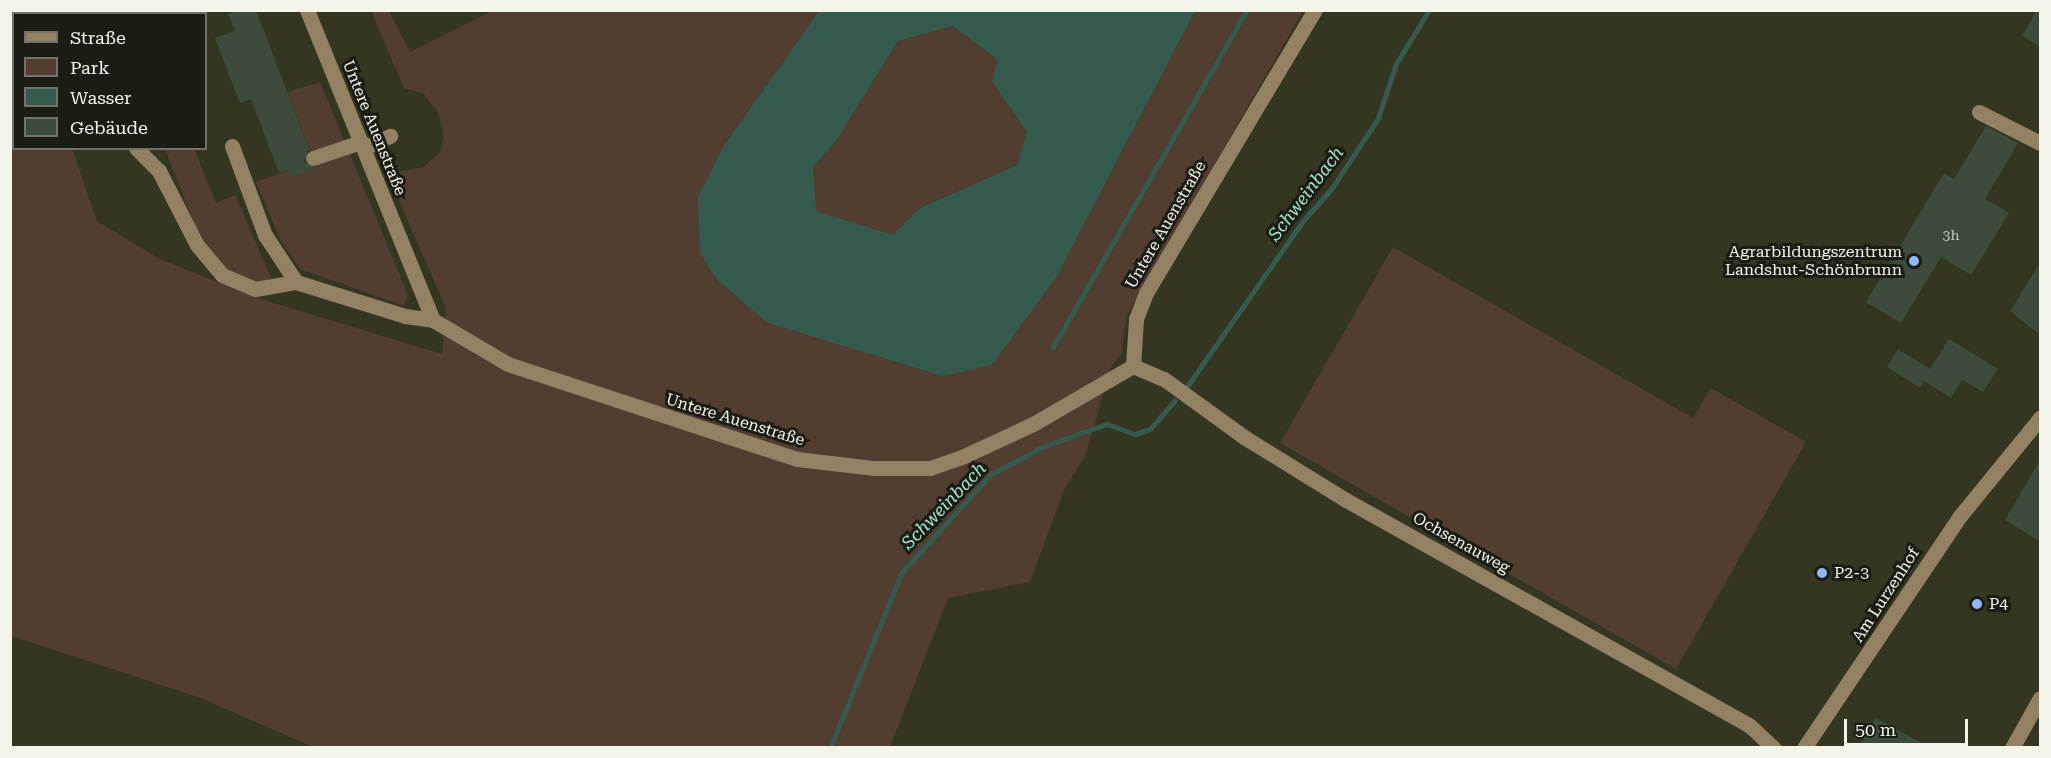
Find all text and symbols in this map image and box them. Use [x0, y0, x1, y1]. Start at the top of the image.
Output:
legend [12, 12, 207, 150]
text: Straße [70, 27, 126, 48]
text: Park [70, 57, 110, 78]
street label: Untere Auenstraße [338, 58, 410, 198]
text: Wasser [70, 87, 131, 108]
text: Gebäude [70, 117, 148, 138]
water label: Schweinbach [1263, 143, 1349, 245]
street label: Untere Auenstraße [1122, 158, 1210, 292]
house number: 3h [1943, 227, 1959, 243]
place label: Agrarbildungszentrum Landshut-Schönbrunn [1725, 242, 1902, 280]
marker: Agrarbildungszentrum Landshut-Schönbrunn [1907, 254, 1921, 268]
street label: Untere Auenstraße [663, 390, 807, 450]
water label: Schweinbach [897, 458, 991, 554]
street label: Ochsenauweg [1409, 508, 1513, 578]
street label: Am Lurzenhof [1848, 544, 1924, 646]
place label: P2-3 [1834, 563, 1869, 583]
marker: P2-3 [1815, 566, 1829, 580]
place label: P4 [1989, 594, 2008, 614]
marker: P4 [1970, 597, 1984, 611]
scale bar [1847, 707, 1972, 745]
text: 50 m [1855, 719, 1896, 740]

